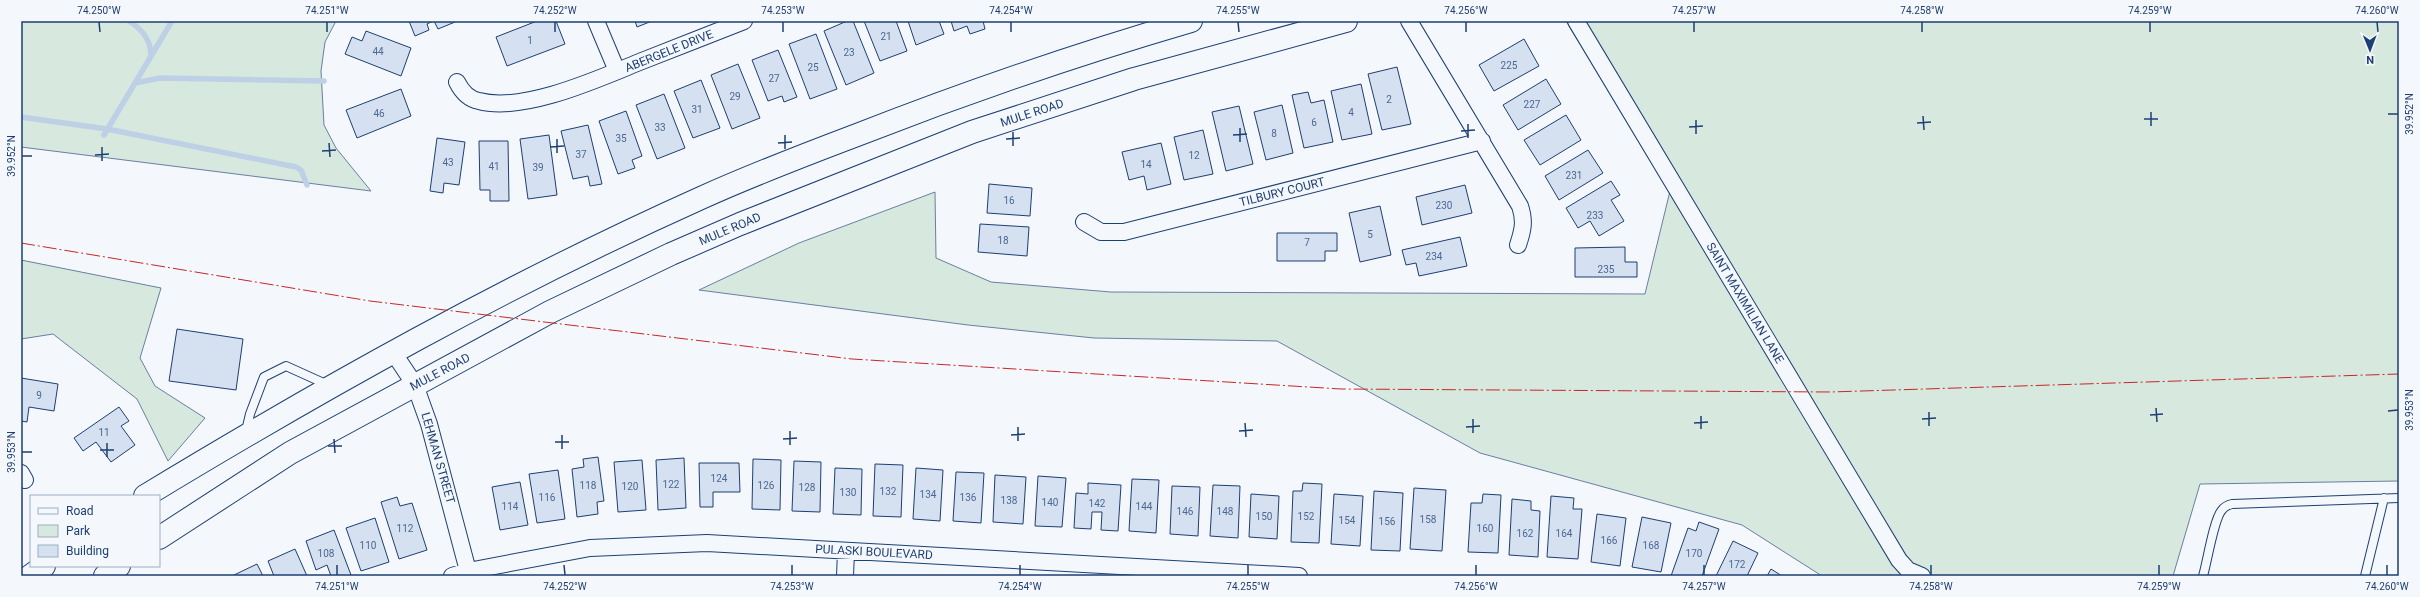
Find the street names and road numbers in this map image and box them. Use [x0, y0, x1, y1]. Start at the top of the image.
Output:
street label: ABERGELE DRIVE [623, 27, 715, 75]
street label: MULE ROAD [999, 96, 1066, 130]
street label: TILBURY COURT [1238, 175, 1326, 209]
street label: MULE ROAD [697, 210, 763, 248]
street label: SAINT MAXIMILIAN LANE [1703, 240, 1787, 366]
street label: MULE ROAD [408, 350, 472, 394]
street label: LEHMAN STREET [418, 411, 458, 505]
street label: PULASKI BOULEVARD [815, 542, 933, 562]

